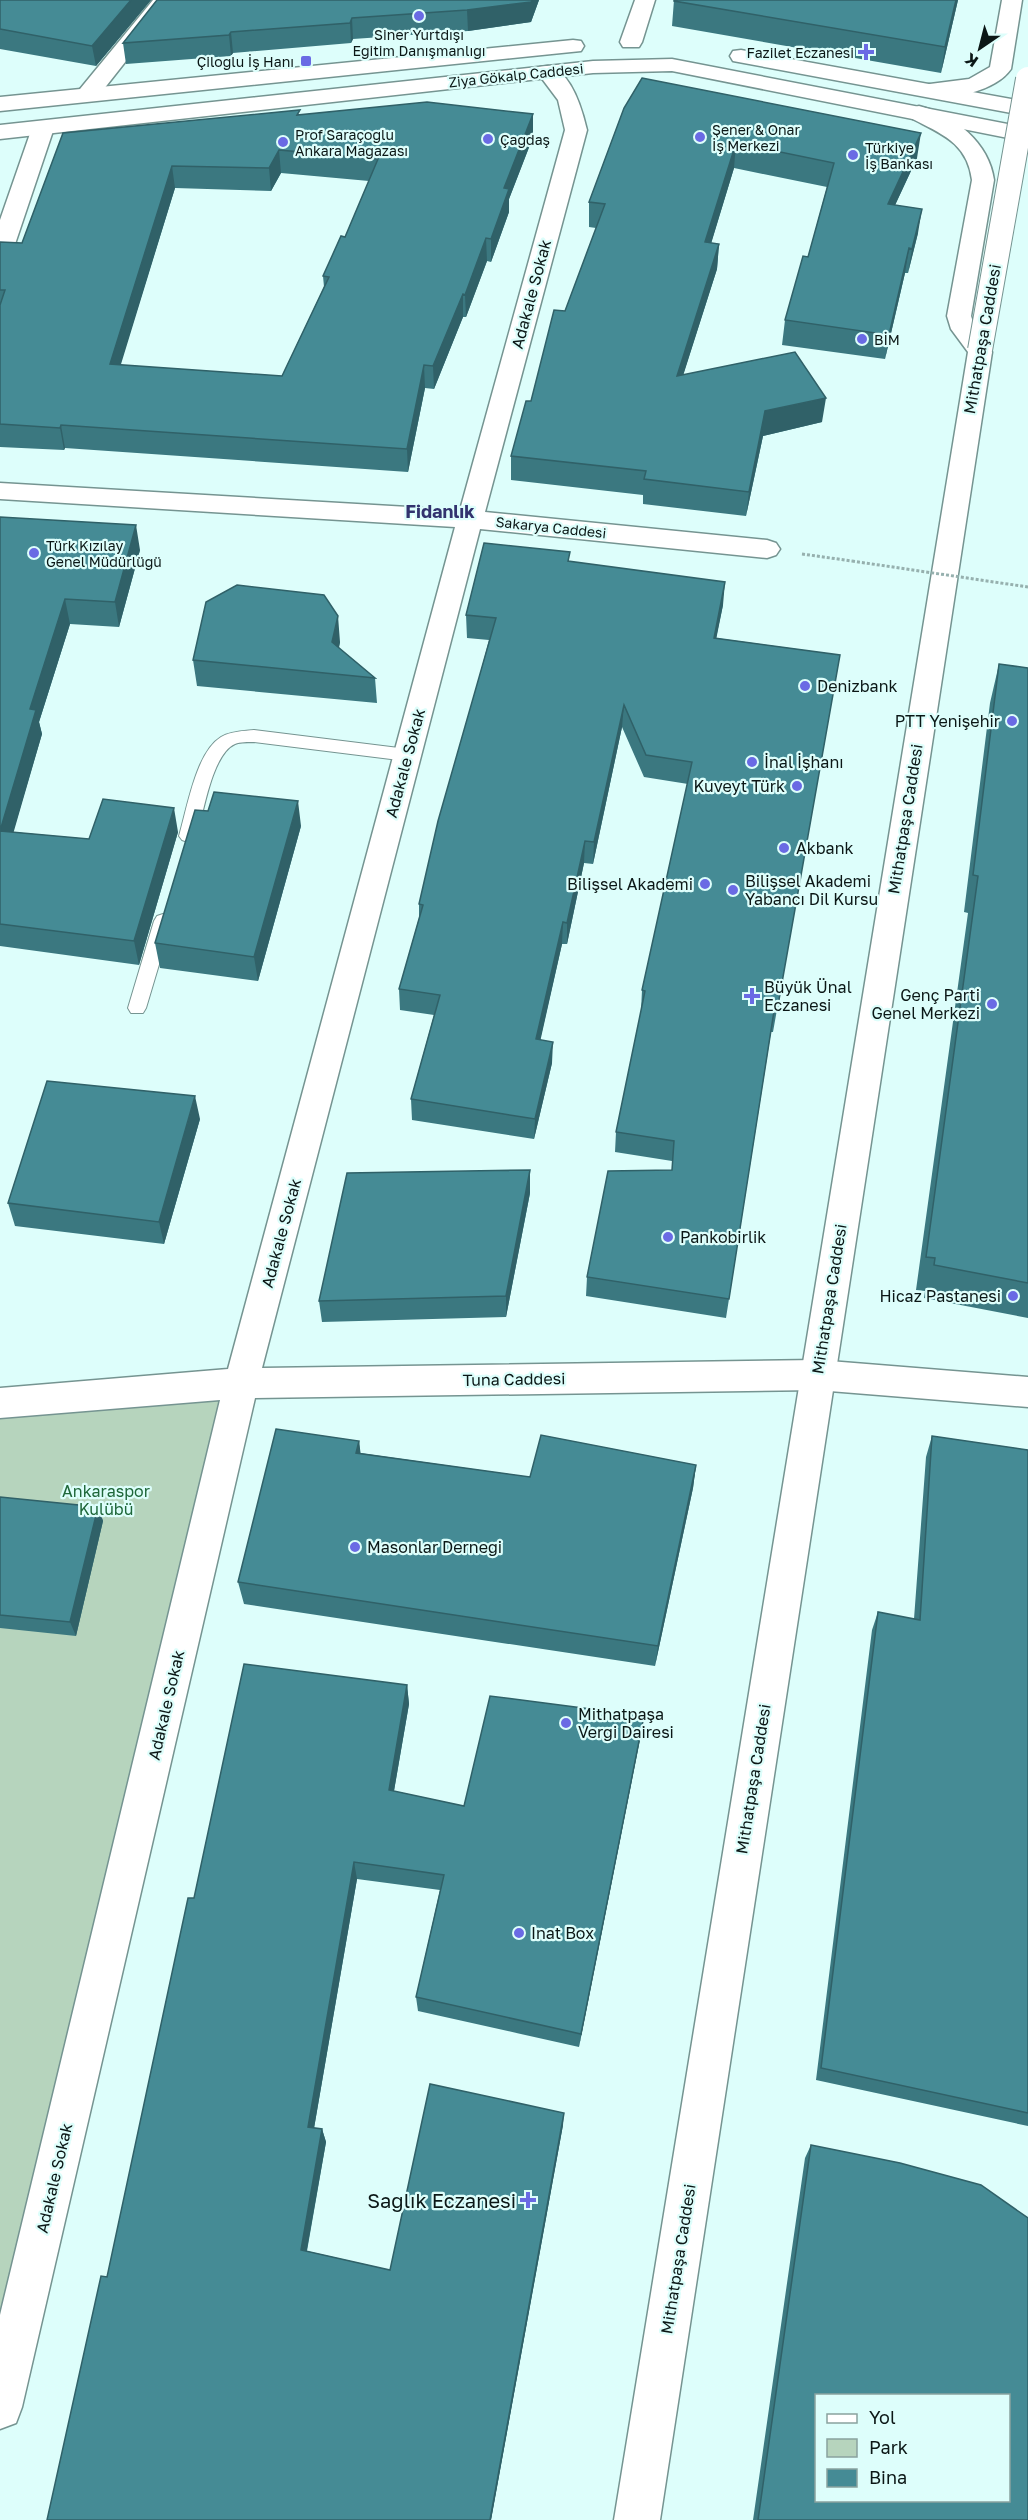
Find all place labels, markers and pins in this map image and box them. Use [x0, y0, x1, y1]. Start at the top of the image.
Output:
marker: Siner Yurtdışı Eğitim Danışmanlığı [412, 9, 426, 23]
place label: Siner Yurtdışı Eğitim Danışmanlığı [353, 26, 486, 59]
place label: Fazilet Eczanesi [747, 44, 854, 61]
marker: Fazilet Eczanesi [859, 45, 873, 59]
place label: Çiloğlu İş Hanı [197, 53, 294, 70]
marker: Çiloğlu İş Hanı [299, 54, 313, 68]
place label: Şener & Onar İş Merkezi [712, 121, 801, 154]
place label: Prof Saraçoğlu Ankara Mağazası [295, 126, 408, 159]
marker: Şener & Onar İş Merkezi [693, 130, 707, 144]
place label: Çağdaş [500, 131, 550, 148]
marker: Çağdaş [481, 132, 495, 146]
marker: Prof Saraçoğlu Ankara Mağazası [276, 135, 290, 149]
place label: Türkiye İş Bankası [865, 139, 933, 172]
marker: Türkiye İş Bankası [846, 148, 860, 162]
place label: BİM [874, 331, 900, 348]
marker: BİM [855, 332, 869, 346]
place label: Türk Kızılay Genel Müdürlüğü [46, 537, 162, 570]
marker: Türk Kızılay Genel Müdürlüğü [27, 546, 41, 560]
place label: Denizbank [817, 676, 898, 696]
marker: Denizbank [798, 679, 812, 693]
place label: PTT Yenişehir [895, 711, 1000, 731]
marker: PTT Yenişehir [1005, 714, 1019, 728]
place label: İnal İşhanı [764, 752, 844, 772]
marker: İnal İşhanı [745, 755, 759, 769]
place label: Kuveyt Türk [693, 776, 785, 796]
marker: Kuveyt Türk [790, 779, 804, 793]
place label: Akbank [796, 838, 854, 858]
marker: Akbank [777, 841, 791, 855]
place label: Bilişsel Akademi Yabancı Dil Kursu [745, 871, 878, 909]
place label: Bilişsel Akademi [567, 874, 693, 894]
marker: Bilişsel Akademi [698, 877, 712, 891]
marker: Bilişsel Akademi Yabancı Dil Kursu [726, 883, 740, 897]
place label: Büyük Ünal Eczanesi [764, 977, 852, 1015]
place label: Genç Parti Genel Merkezi [871, 985, 980, 1023]
marker: Büyük Ünal Eczanesi [745, 989, 759, 1003]
marker: Genç Parti Genel Merkezi [985, 997, 999, 1011]
place label: Pankobirlik [680, 1227, 766, 1247]
marker: Pankobirlik [661, 1230, 675, 1244]
place label: Hicaz Pastanesi [879, 1286, 1001, 1306]
marker: Hicaz Pastanesi [1006, 1289, 1020, 1303]
place label: Masonlar Derneği [367, 1537, 502, 1557]
marker: Masonlar Derneği [348, 1540, 362, 1554]
place label: Mithatpaşa Vergi Dairesi [578, 1704, 674, 1742]
marker: Mithatpaşa Vergi Dairesi [559, 1716, 573, 1730]
place label: Inat Box [531, 1923, 594, 1943]
marker: Inat Box [512, 1926, 526, 1940]
place label: Sağlık Eczanesi [367, 2188, 516, 2212]
marker: Sağlık Eczanesi [521, 2193, 535, 2207]

